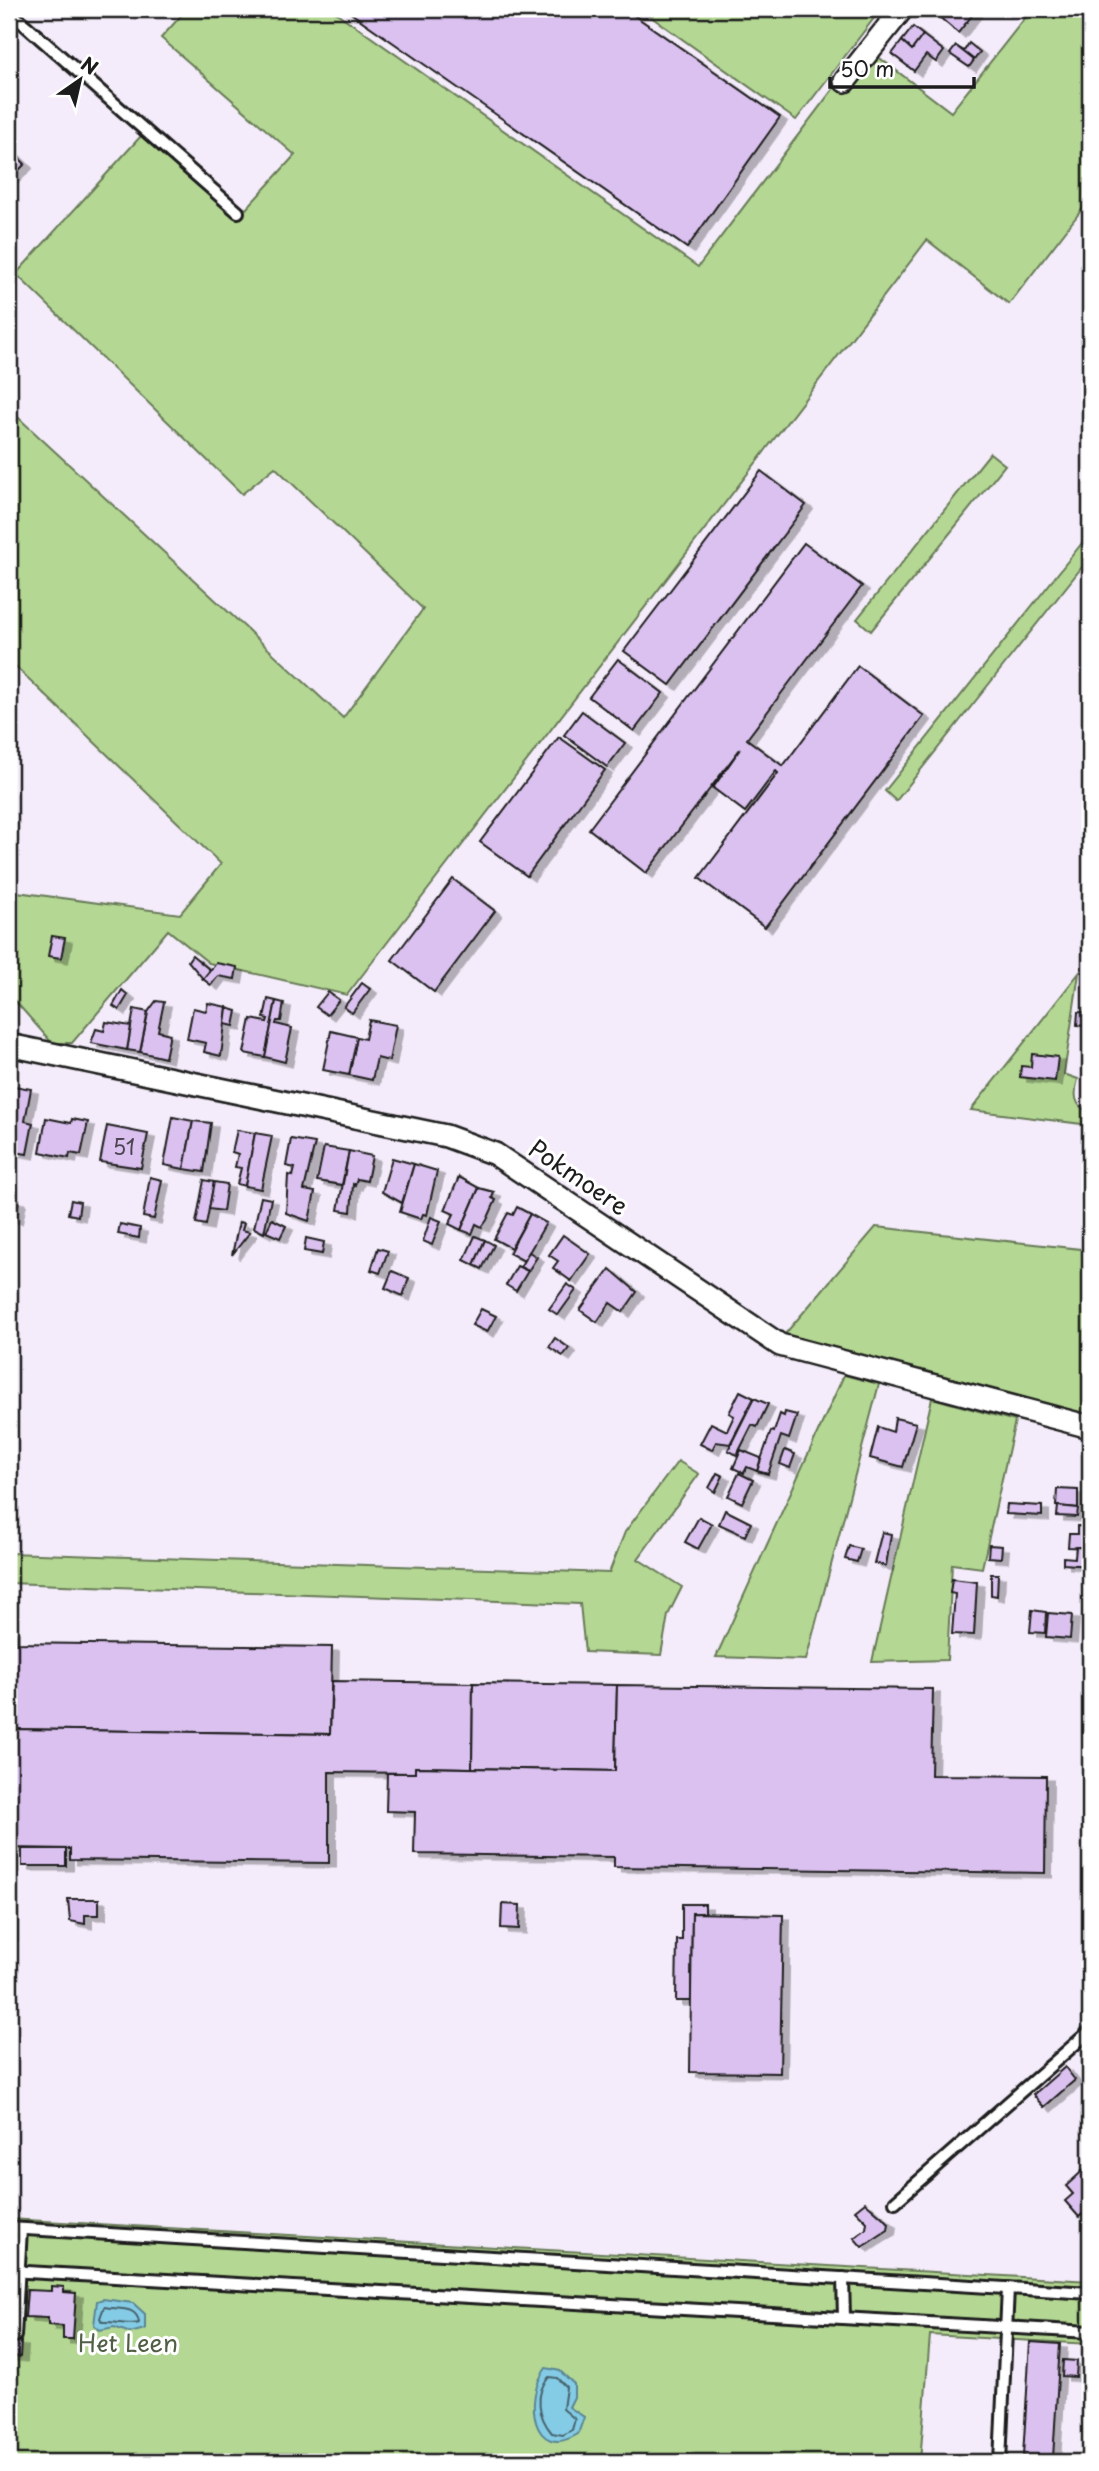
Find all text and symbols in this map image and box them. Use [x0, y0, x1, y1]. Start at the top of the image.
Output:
north arrow [46, 46, 116, 116]
scale bar [830, 46, 973, 90]
text: N [76, 49, 104, 81]
text: 50 m [840, 52, 894, 84]
house number: 51 [113, 1130, 135, 1162]
street label: Pokmoere [522, 1130, 636, 1223]
park label: Het Leen [78, 2324, 178, 2360]

